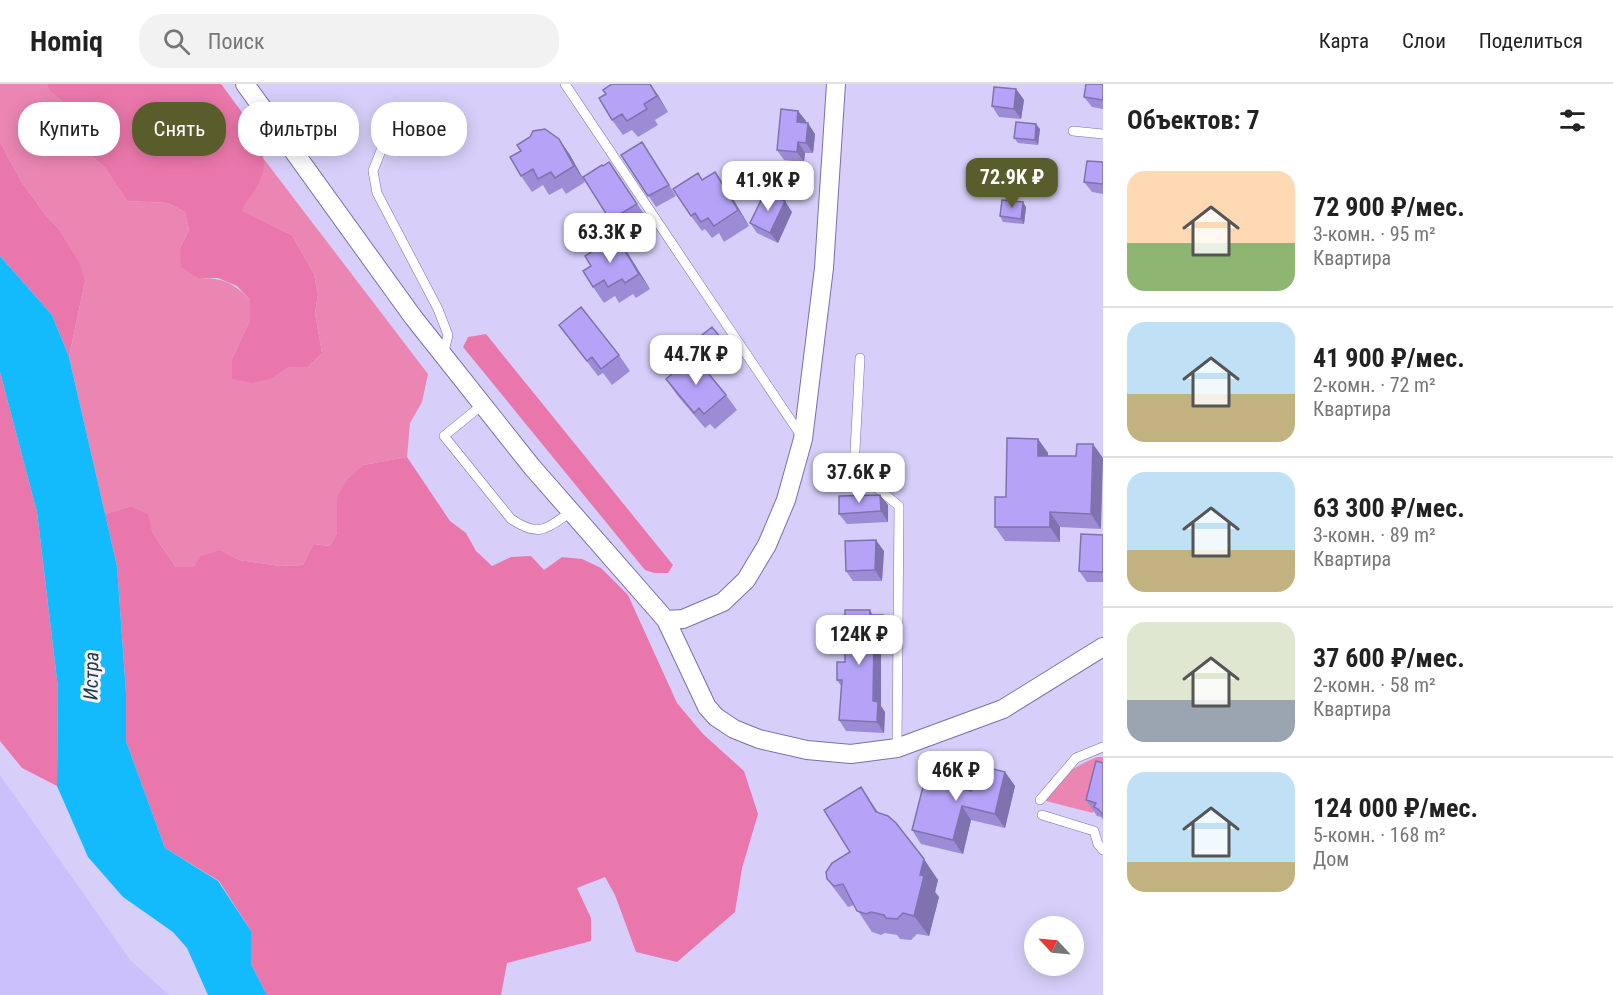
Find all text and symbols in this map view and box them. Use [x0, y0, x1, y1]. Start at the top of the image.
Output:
search box [139, 14, 559, 68]
text: Homiq [30, 25, 103, 58]
icon: search [160, 25, 193, 58]
text: Поиск [208, 29, 265, 54]
text: Карта [1319, 29, 1369, 53]
text: Слои [1402, 29, 1446, 53]
text: Поделиться [1479, 29, 1583, 53]
chip: Купить [18, 102, 120, 156]
chip: Снять [132, 102, 226, 156]
chip: Фильтры [238, 102, 359, 156]
chip: Новое [371, 102, 467, 156]
icon: filters [1556, 104, 1589, 137]
text: Объектов: 7 [1127, 105, 1260, 135]
pin: 72.9K ₽ [957, 158, 1067, 209]
pin: 41.9K ₽ [713, 161, 823, 212]
text: 72.9K ₽ [980, 165, 1044, 189]
text: 41.9K ₽ [736, 168, 800, 192]
text: 72 900 ₽/мес. [1313, 192, 1465, 222]
icon: home [1175, 195, 1247, 267]
pin: 63.3K ₽ [555, 213, 665, 264]
text: 63.3K ₽ [578, 220, 642, 244]
text: 3-комн. · 95 m² [1313, 222, 1436, 246]
text: Квартира [1313, 246, 1391, 270]
pin: 44.7K ₽ [641, 335, 751, 386]
text: 44.7K ₽ [664, 342, 728, 366]
text: 41 900 ₽/мес. [1313, 343, 1465, 373]
icon: home [1175, 346, 1247, 418]
text: 2-комн. · 72 m² [1313, 373, 1436, 397]
text: Квартира [1313, 397, 1391, 421]
pin: 37.6K ₽ [804, 453, 914, 504]
text: 37.6K ₽ [827, 460, 891, 484]
text: 63 300 ₽/мес. [1313, 493, 1465, 523]
icon: home [1175, 496, 1247, 568]
text: 3-комн. · 89 m² [1313, 523, 1436, 547]
text: Квартира [1313, 547, 1391, 571]
pin: 124K ₽ [810, 615, 908, 666]
text: 124K ₽ [830, 622, 888, 646]
text: 37 600 ₽/мес. [1313, 643, 1465, 673]
icon: home [1175, 646, 1247, 718]
water label: Истра [79, 652, 103, 700]
text: 2-комн. · 58 m² [1313, 673, 1436, 697]
text: Квартира [1313, 697, 1391, 721]
pin: 46K ₽ [914, 751, 998, 802]
text: 46K ₽ [932, 758, 980, 782]
text: 124 000 ₽/мес. [1313, 793, 1478, 823]
icon: home [1175, 796, 1247, 868]
text: 5-комн. · 168 m² [1313, 823, 1446, 847]
text: Дом [1313, 847, 1349, 871]
north arrow [1024, 916, 1084, 976]
map controls [1024, 916, 1084, 976]

